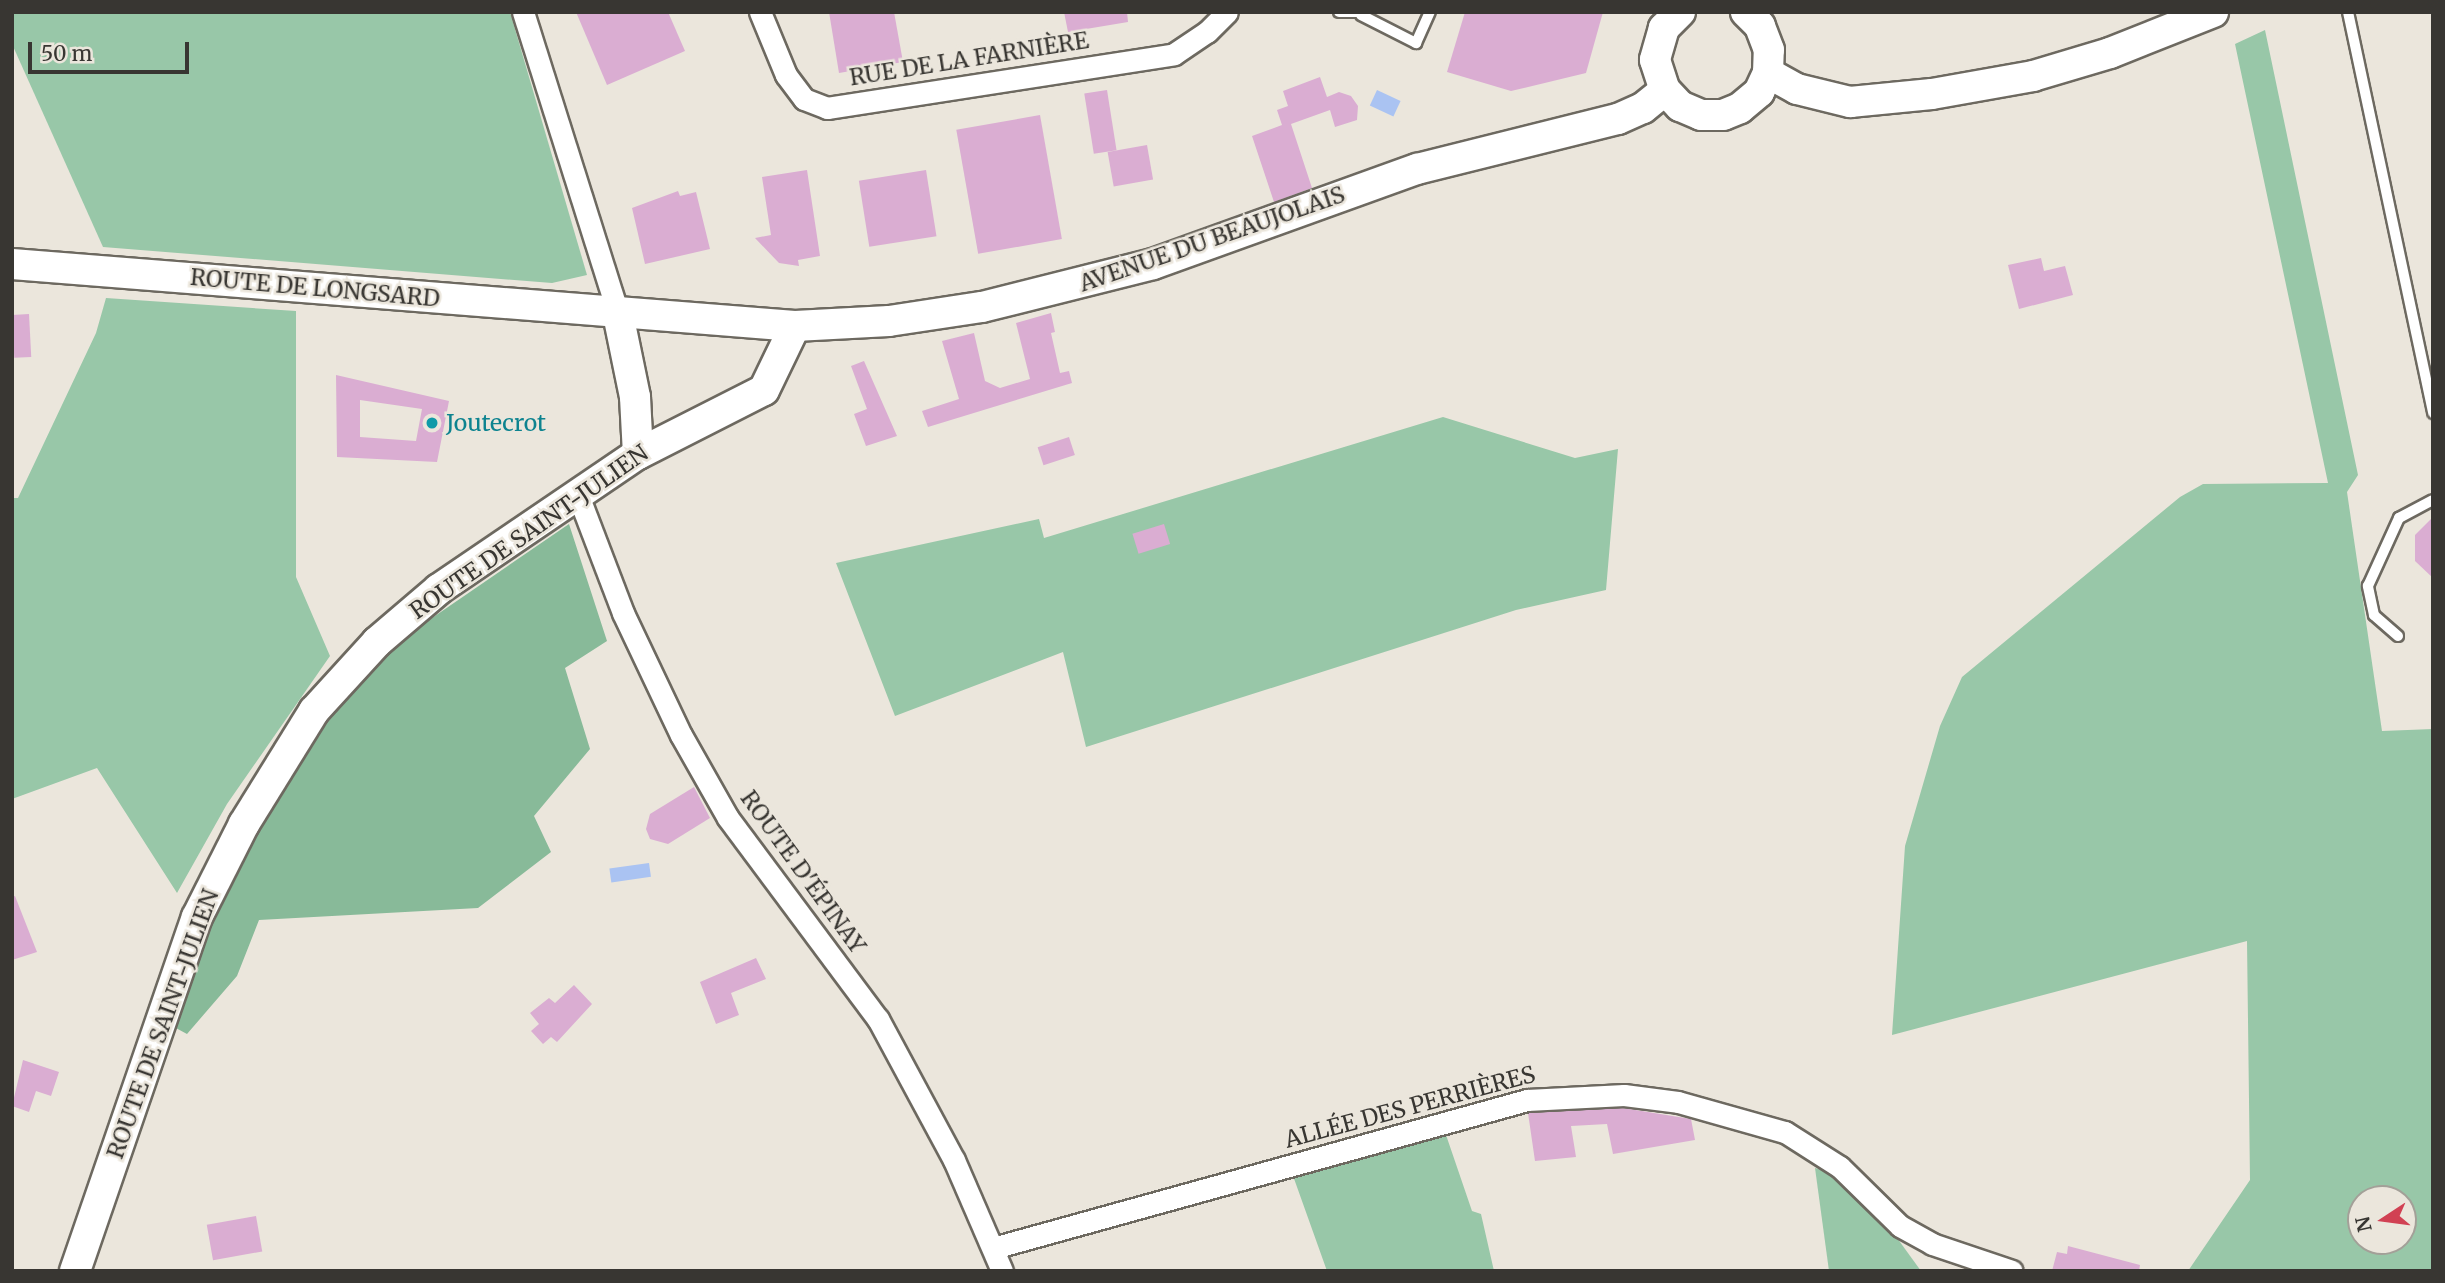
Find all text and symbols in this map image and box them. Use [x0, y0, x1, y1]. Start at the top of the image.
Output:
street label: RUE DE LA FARNIÈRE [847, 26, 1091, 92]
scale bar [32, 28, 192, 72]
text: 50 m [41, 40, 92, 67]
street label: AVENUE DU BEAUJOLAIS [1076, 181, 1348, 297]
street label: ROUTE DE LONGSARD [189, 263, 441, 313]
place label: Joutecrot [446, 409, 546, 437]
marker: Joutecrot [424, 415, 440, 431]
street label: ROUTE DE SAINT-JULIEN [405, 439, 653, 625]
street label: ROUTE D'ÉPINAY [735, 785, 871, 959]
street label: ROUTE DE SAINT-JULIEN [101, 886, 225, 1162]
street label: ALLÉE DES PERRIÈRES [1282, 1060, 1538, 1154]
north arrow [2347, 1185, 2417, 1255]
text: N [2350, 1214, 2377, 1234]

